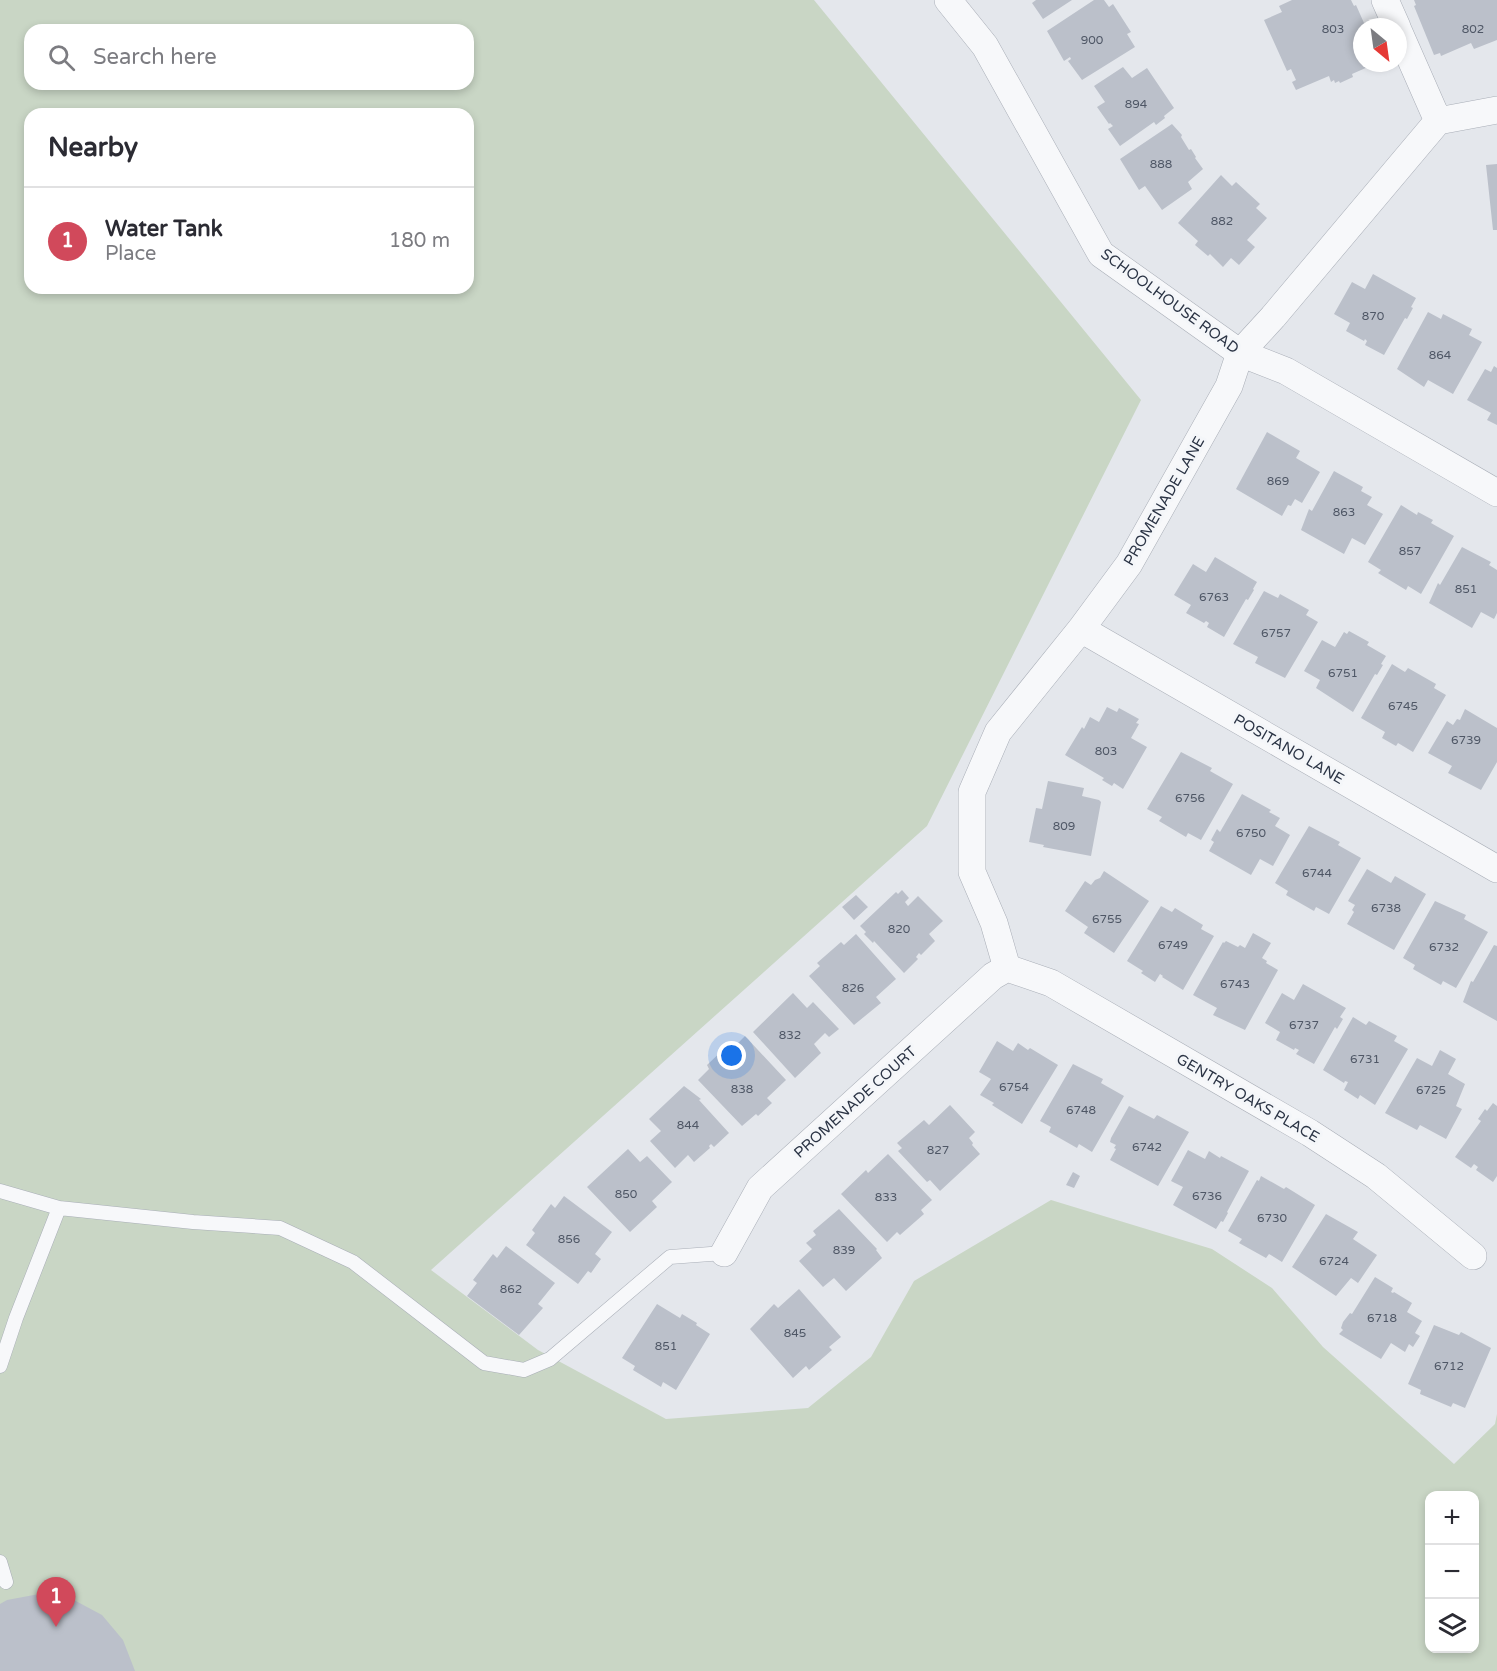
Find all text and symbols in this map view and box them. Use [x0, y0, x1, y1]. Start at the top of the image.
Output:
north arrow [1353, 18, 1407, 72]
house number: 803 [1322, 22, 1344, 36]
house number: 802 [1462, 22, 1484, 36]
search box [24, 24, 474, 90]
house number: 900 [1081, 33, 1104, 47]
icon: search [45, 41, 78, 74]
text: Search here [93, 44, 217, 70]
house number: 894 [1125, 97, 1148, 111]
text: Nearby [48, 132, 138, 163]
house number: 888 [1150, 157, 1172, 171]
house number: 882 [1211, 214, 1233, 228]
text: Water Tank [105, 216, 223, 242]
text: 1 [61, 229, 74, 253]
text: 180 m [389, 229, 450, 253]
text: Place [105, 242, 156, 266]
street label: SCHOOLHOUSE ROAD [1097, 245, 1243, 357]
house number: 870 [1362, 309, 1385, 323]
house number: 864 [1429, 348, 1452, 362]
street label: PROMENADE LANE [1120, 433, 1208, 569]
house number: 869 [1267, 474, 1289, 488]
house number: 863 [1333, 505, 1355, 519]
house number: 857 [1399, 544, 1421, 558]
house number: 851 [1455, 582, 1477, 596]
house number: 6763 [1199, 590, 1229, 604]
house number: 6757 [1261, 626, 1291, 640]
house number: 6751 [1328, 666, 1358, 680]
house number: 6745 [1388, 699, 1418, 713]
street label: POSITANO LANE [1231, 710, 1347, 788]
house number: 6739 [1451, 733, 1481, 747]
house number: 803 [1095, 744, 1117, 758]
house number: 6756 [1175, 791, 1205, 805]
house number: 809 [1053, 819, 1075, 833]
house number: 6750 [1236, 826, 1267, 840]
house number: 6744 [1302, 866, 1333, 880]
house number: 6738 [1371, 901, 1401, 915]
house number: 6755 [1092, 912, 1122, 926]
house number: 820 [888, 922, 911, 936]
house number: 6749 [1158, 938, 1188, 952]
house number: 6732 [1429, 940, 1459, 954]
house number: 6743 [1220, 977, 1250, 991]
house number: 826 [842, 981, 864, 995]
house number: 6737 [1289, 1018, 1319, 1032]
house number: 832 [779, 1028, 801, 1042]
your location [717, 1041, 746, 1070]
street label: PROMENADE COURT [790, 1042, 920, 1162]
street label: GENTRY OAKS PLACE [1173, 1050, 1323, 1146]
house number: 6731 [1350, 1052, 1380, 1066]
house number: 6754 [999, 1080, 1030, 1094]
house number: 838 [731, 1082, 753, 1096]
house number: 6725 [1416, 1083, 1446, 1097]
house number: 6748 [1066, 1103, 1096, 1117]
house number: 844 [677, 1118, 700, 1132]
house number: 6742 [1132, 1140, 1162, 1154]
house number: 827 [927, 1143, 949, 1157]
house number: 850 [615, 1187, 638, 1201]
house number: 6736 [1192, 1189, 1222, 1203]
house number: 833 [875, 1190, 897, 1204]
house number: 6730 [1257, 1211, 1288, 1225]
house number: 856 [558, 1232, 580, 1246]
house number: 839 [833, 1243, 855, 1257]
house number: 6724 [1319, 1254, 1350, 1268]
house number: 862 [500, 1282, 522, 1296]
house number: 6718 [1367, 1311, 1397, 1325]
house number: 845 [784, 1326, 806, 1340]
house number: 851 [655, 1339, 677, 1353]
house number: 6712 [1434, 1359, 1464, 1373]
map controls [1425, 1491, 1479, 1653]
button: + [1425, 1491, 1479, 1545]
button: − [1425, 1545, 1479, 1599]
pin: 1 [36, 1578, 76, 1627]
button: layers [1425, 1599, 1479, 1653]

